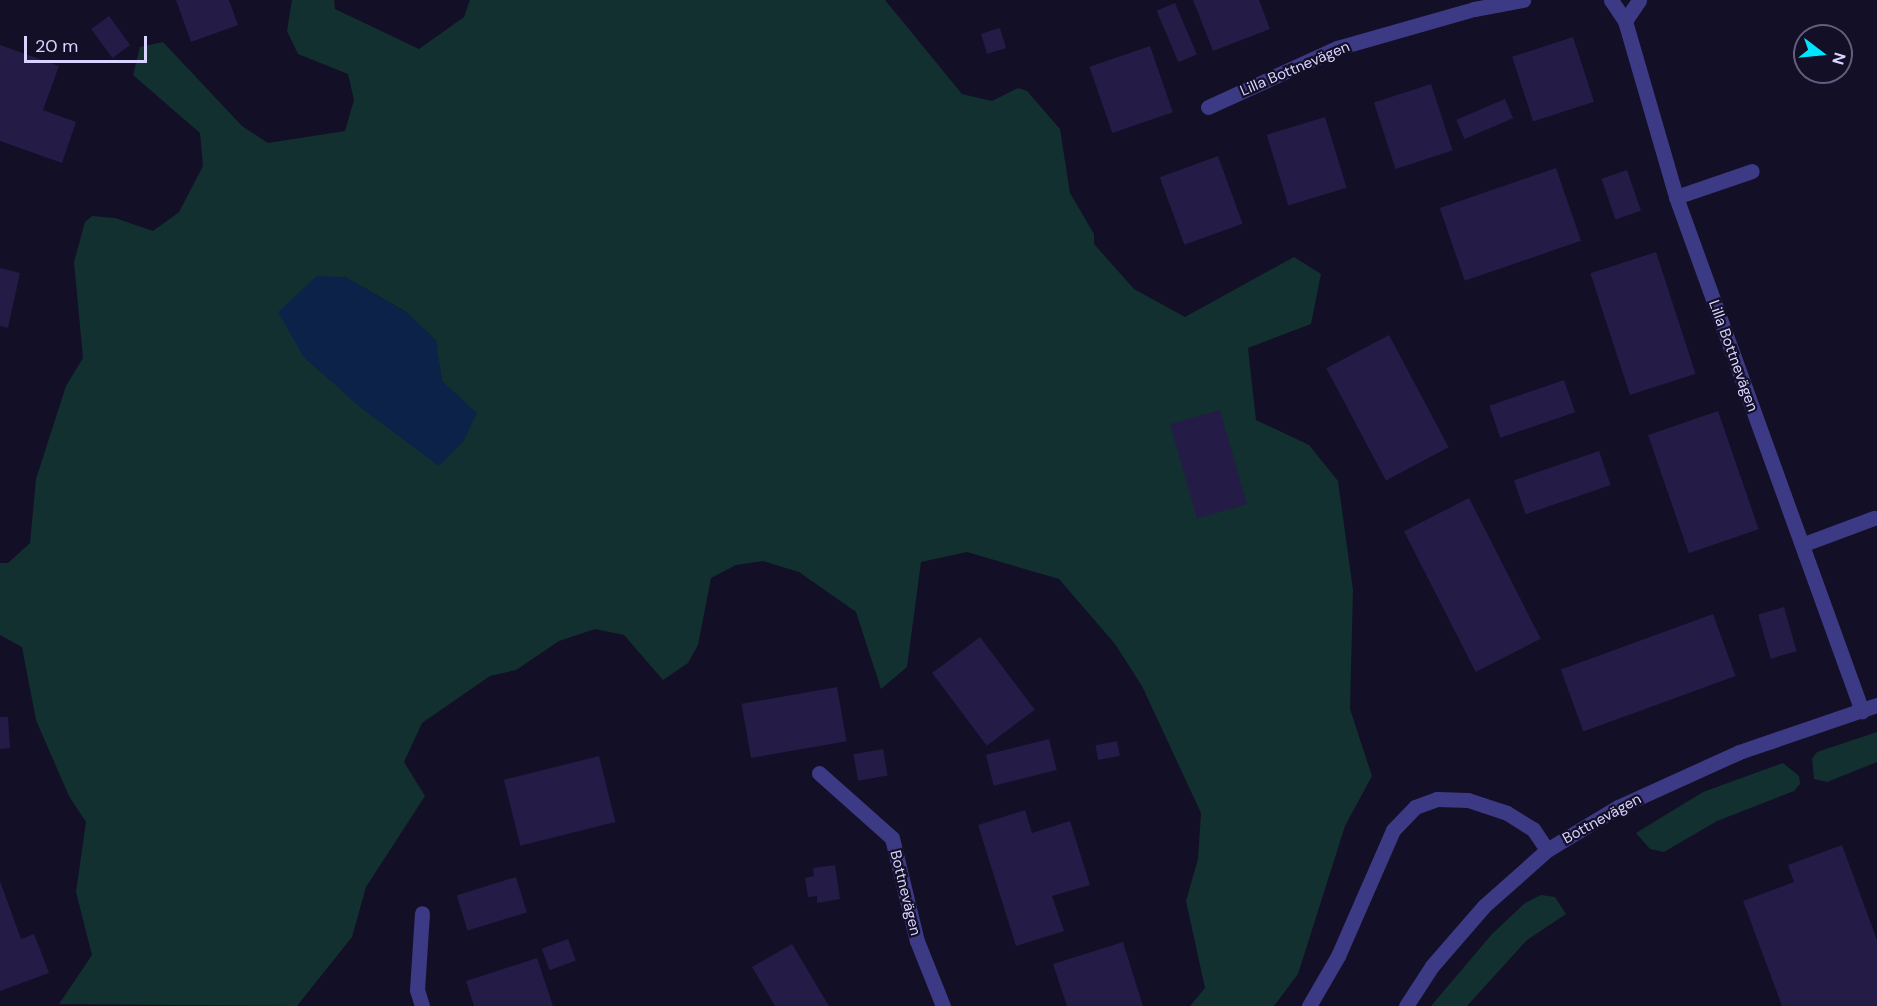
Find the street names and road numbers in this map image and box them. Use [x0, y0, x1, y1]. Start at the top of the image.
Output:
street label: Lilla Bottnevägen [1237, 38, 1353, 100]
street label: Lilla Bottnevägen [1704, 298, 1762, 414]
street label: Bottnevägen [1560, 790, 1644, 848]
street label: Bottnevägen [886, 849, 924, 937]

